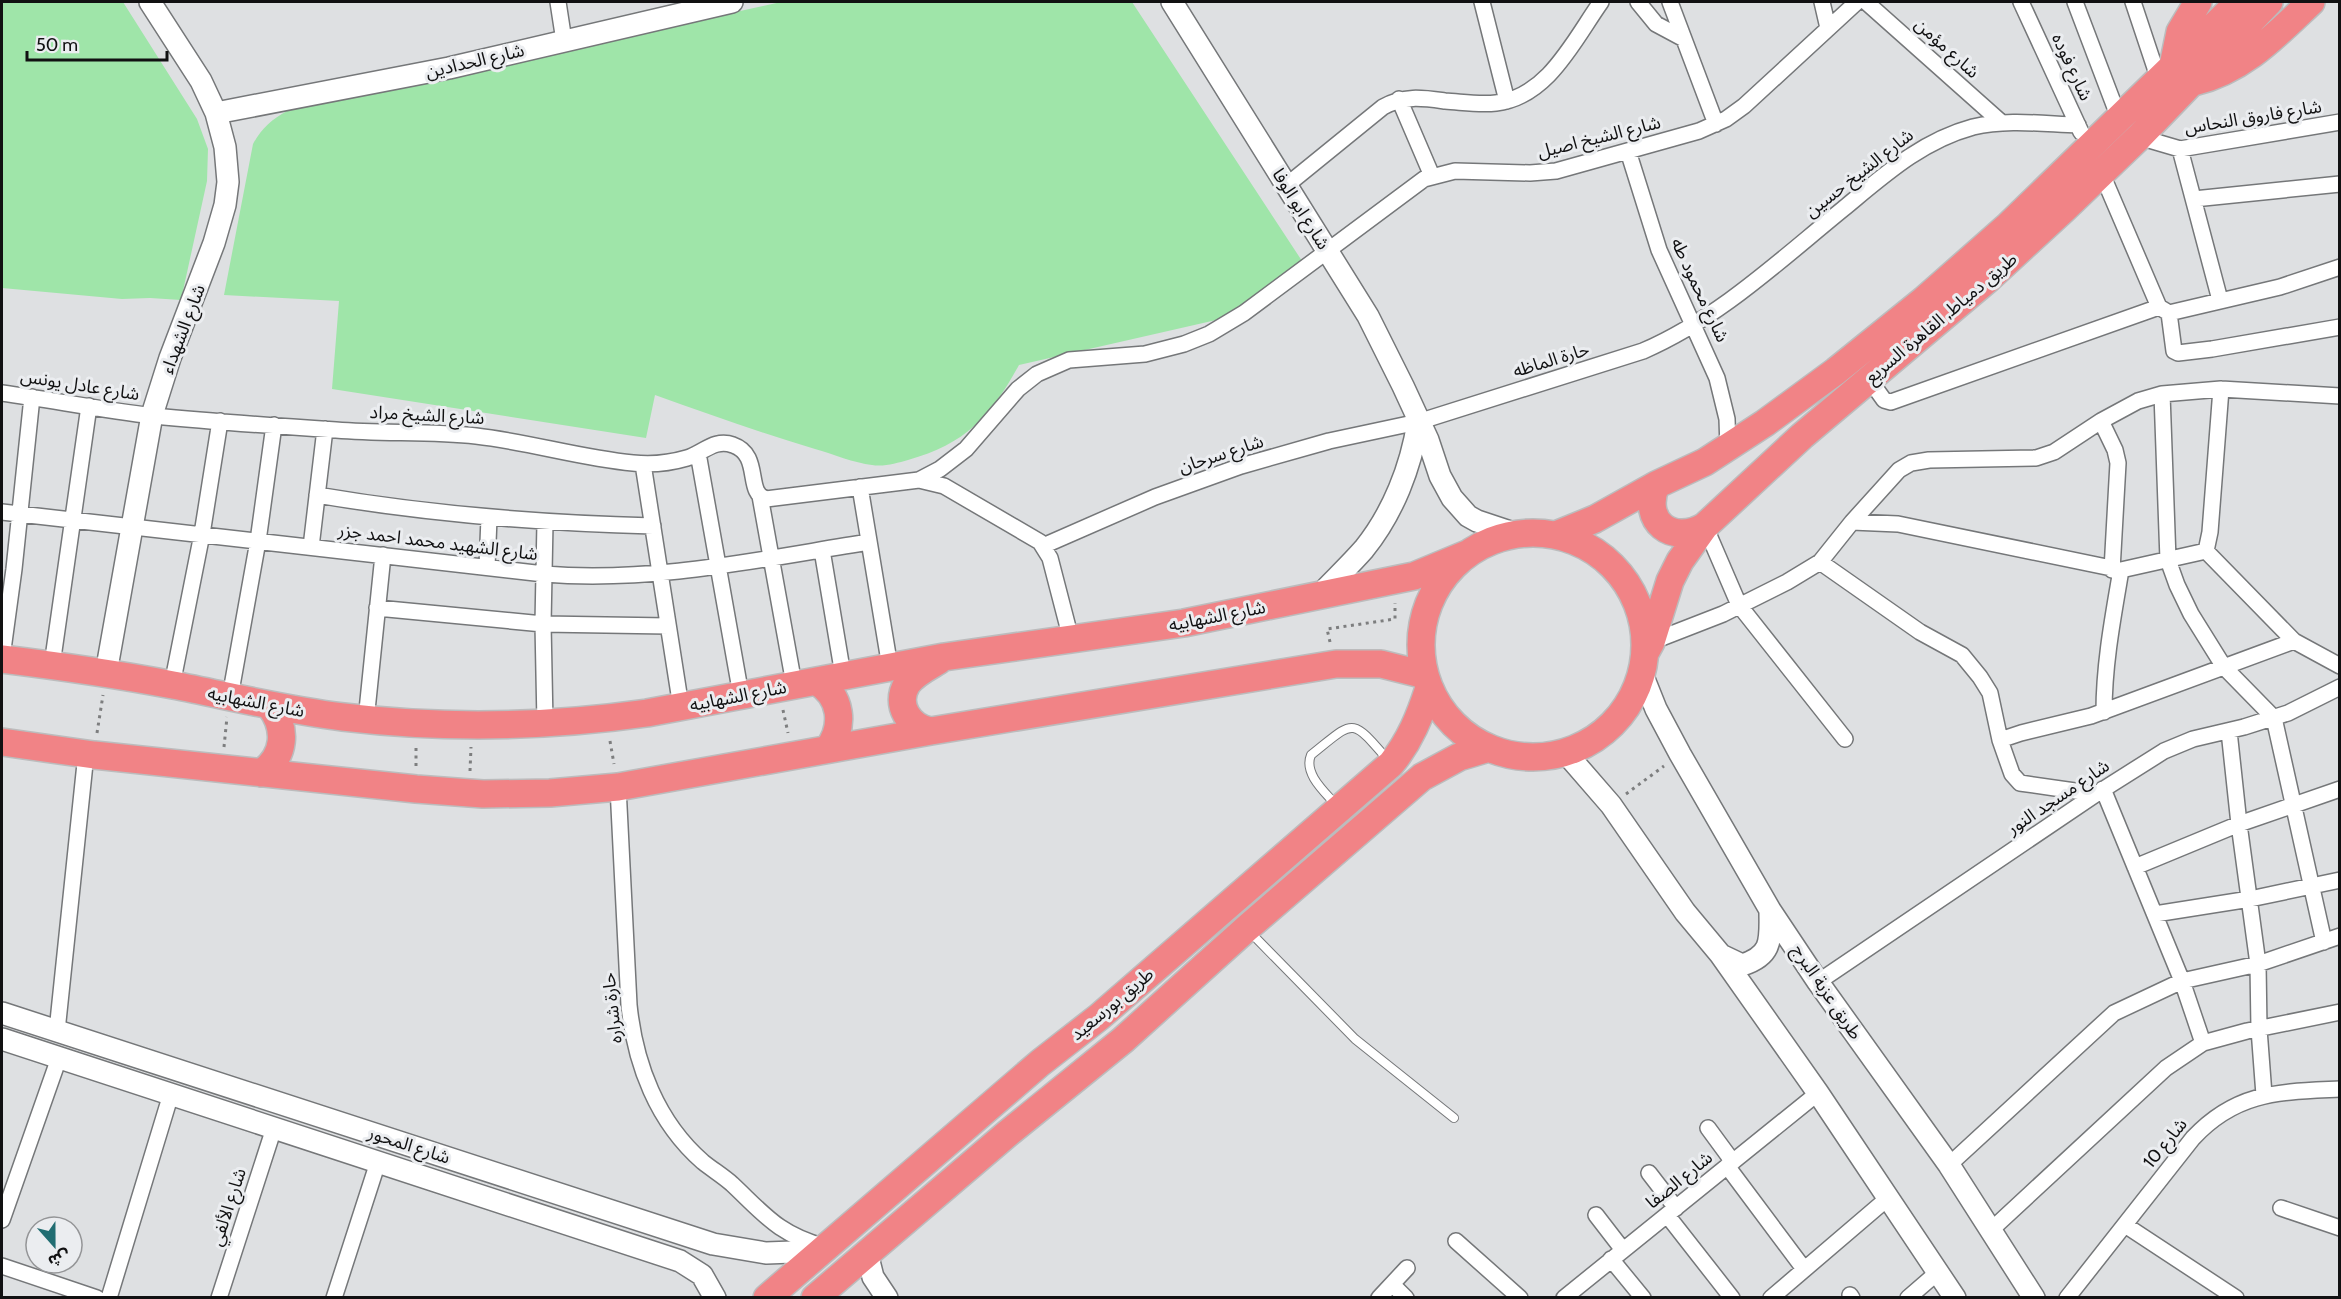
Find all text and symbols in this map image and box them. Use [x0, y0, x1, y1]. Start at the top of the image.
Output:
street label: شارع مؤمن [1908, 13, 1984, 85]
scale bar [27, 24, 166, 62]
street label: شارع فوده [2044, 30, 2097, 105]
text: 50 m [36, 34, 78, 56]
street label: شارع الحدادين [424, 39, 527, 86]
street label: شارع فاروق النحاس [2183, 95, 2324, 142]
street label: شارع الشيخ اصيل [1535, 111, 1664, 166]
street label: شارع الشيخ حسين [1800, 124, 1919, 225]
street label: شارع ابو الوفا [1265, 164, 1335, 255]
street label: شارع محمود طه [1664, 234, 1734, 347]
street label: طريق دمياط, القاهرة السريع [1860, 248, 2023, 390]
street label: شارع الشهداء [156, 281, 213, 378]
street label: حارة الماظه [1510, 338, 1592, 382]
street label: شارع عادل يونس [18, 365, 141, 408]
street label: شارع الشيخ مراد [369, 401, 485, 432]
street label: شارع سرحان [1176, 430, 1267, 481]
street label: شارع الشهيد محمد احمد جزر [336, 519, 539, 568]
street label: شارع الشهابيه [1167, 596, 1268, 639]
street label: شارع الشهابيه [688, 676, 789, 719]
street label: شارع الشهابيه [205, 682, 306, 725]
street label: شارع مسجد النور [2002, 755, 2115, 842]
street label: طريق عزبة البرج [1786, 940, 1867, 1045]
street label: طريق بورسعيد [1066, 963, 1158, 1045]
street label: حارة شراره [597, 971, 627, 1045]
street label: شارع 10 [2138, 1114, 2194, 1174]
street label: شارع المحور [363, 1121, 453, 1171]
street label: شارع الصفا [1641, 1146, 1719, 1216]
street label: شارع الألفي [205, 1165, 254, 1250]
north arrow [24, 1215, 84, 1275]
text: ش [45, 1246, 73, 1271]

